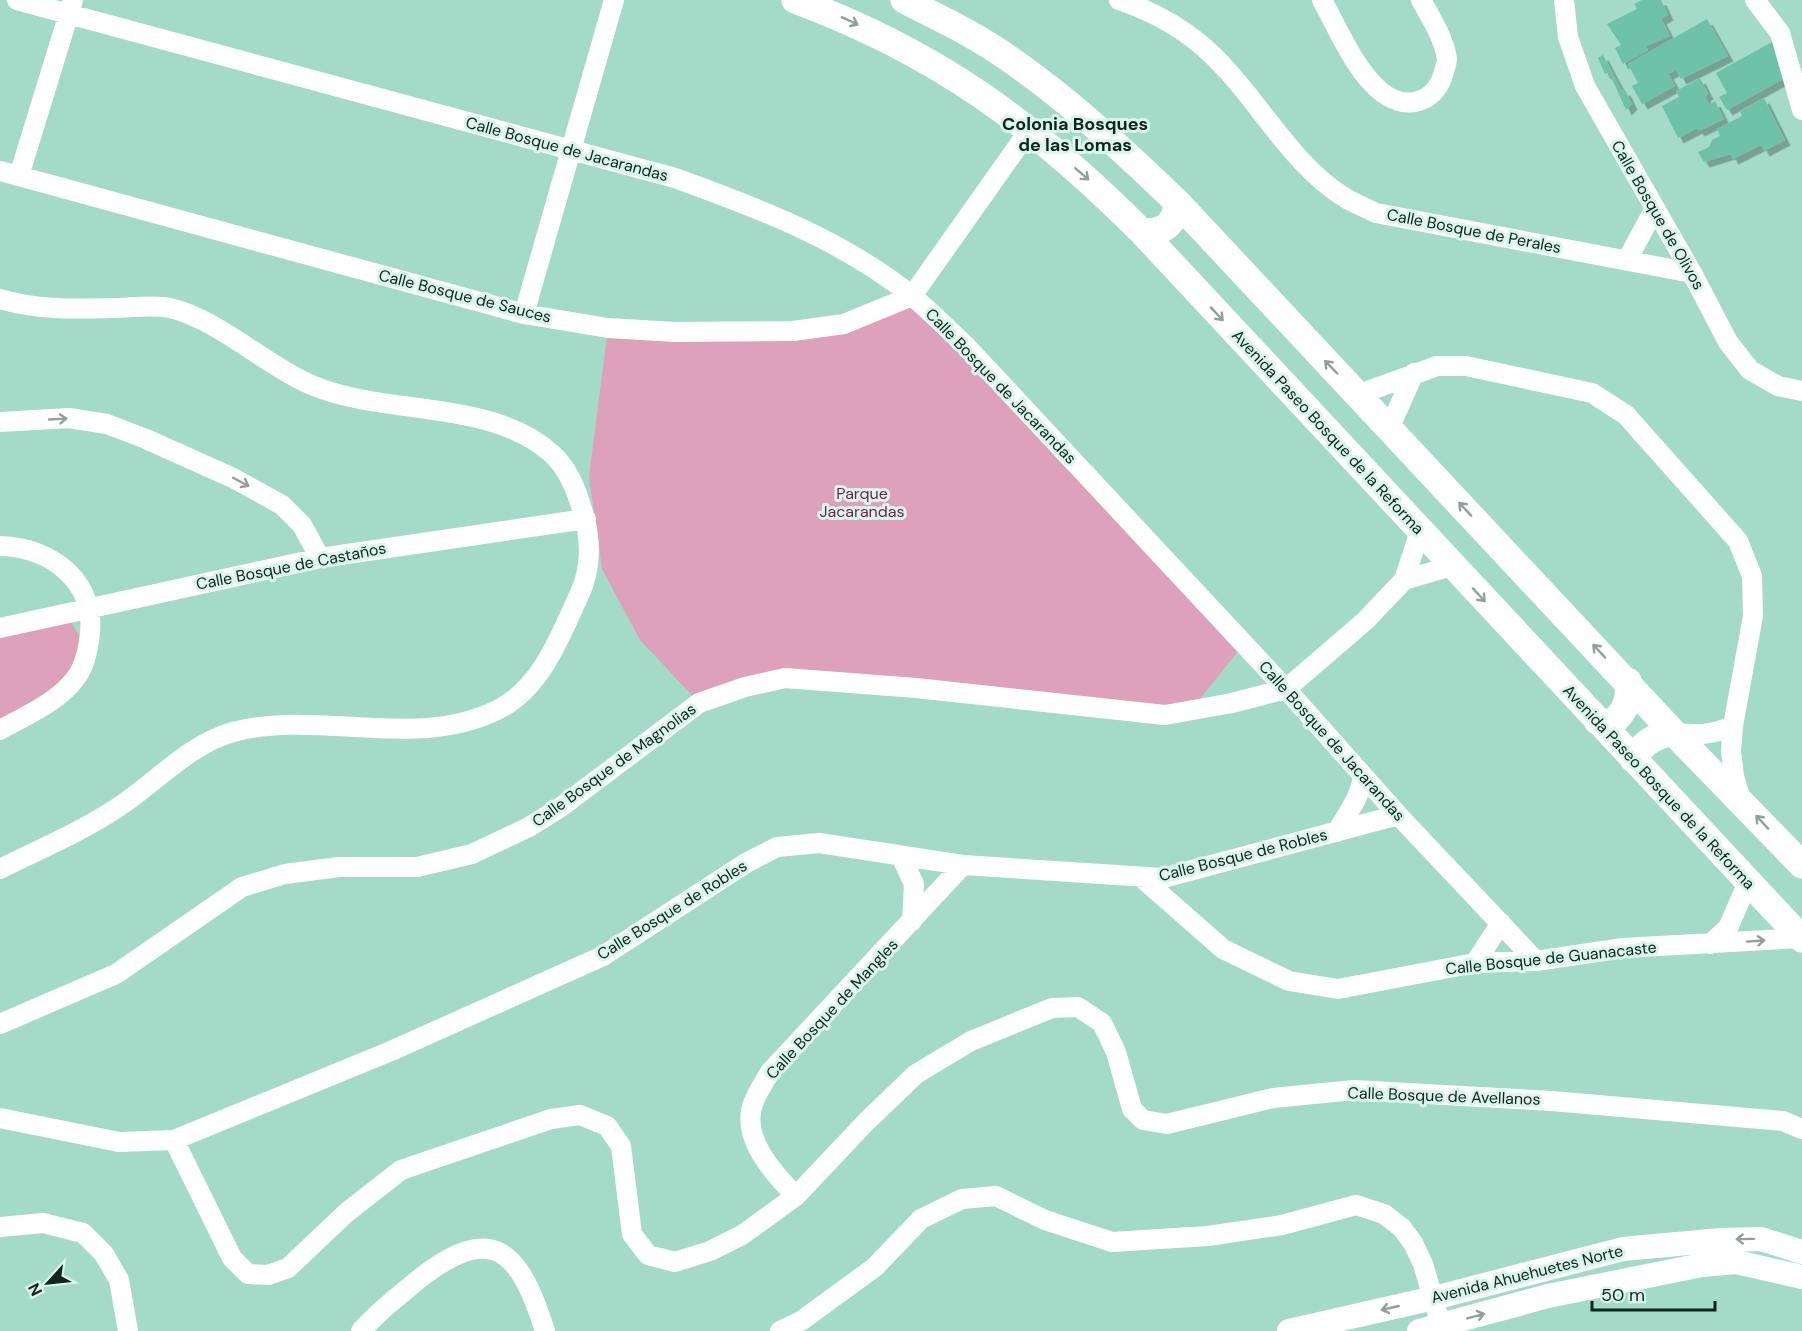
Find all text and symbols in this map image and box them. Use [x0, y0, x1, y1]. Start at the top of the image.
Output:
one-way arrow [840, 16, 858, 28]
street label: Calle Bosque de Jacarandas [463, 112, 671, 186]
district label: Colonia Bosques de las Lomas [1002, 112, 1148, 157]
street label: Calle Bosque de Olivos [1607, 137, 1709, 293]
one-way arrow [1074, 167, 1089, 181]
street label: Calle Bosque de Perales [1385, 204, 1563, 258]
street label: Calle Bosque de Sauces [377, 264, 553, 328]
street label: Calle Bosque de Jacarandas [921, 304, 1081, 468]
one-way arrow [1210, 306, 1225, 321]
street label: Avenida Paseo Bosque de la Reforma [1227, 325, 1429, 539]
one-way arrow [1324, 360, 1338, 375]
one-way arrow [48, 414, 68, 425]
one-way arrow [232, 476, 249, 488]
park label: Parque Jacarandas [819, 483, 905, 522]
one-way arrow [1458, 501, 1472, 516]
street label: Calle Bosque de Castaños [194, 537, 388, 595]
one-way arrow [1472, 587, 1486, 602]
one-way arrow [1592, 643, 1606, 658]
street label: Calle Bosque de Jacarandas [1254, 656, 1410, 826]
street label: Avenida Paseo Bosque de la Reforma [1558, 680, 1760, 894]
street label: Calle Bosque de Magnolias [528, 698, 700, 832]
one-way arrow [1755, 815, 1769, 830]
street label: Calle Bosque de Robles [1157, 824, 1329, 886]
street label: Calle Bosque de Robles [593, 855, 751, 965]
street label: Calle Bosque de Mangles [761, 934, 903, 1084]
one-way arrow [1745, 935, 1765, 946]
street label: Calle Bosque de Guanacaste [1444, 936, 1658, 980]
street label: Calle Bosque de Avellanos [1347, 1082, 1541, 1110]
one-way arrow [1736, 1234, 1756, 1245]
street label: Avenida Ahuehuetes Norte [1429, 1240, 1625, 1308]
north arrow [18, 1253, 78, 1313]
scale bar [1592, 1274, 1715, 1312]
text: N [23, 1280, 47, 1300]
text: 50 m [1601, 1283, 1645, 1307]
one-way arrow [1381, 1303, 1400, 1314]
one-way arrow [1466, 1309, 1485, 1321]

